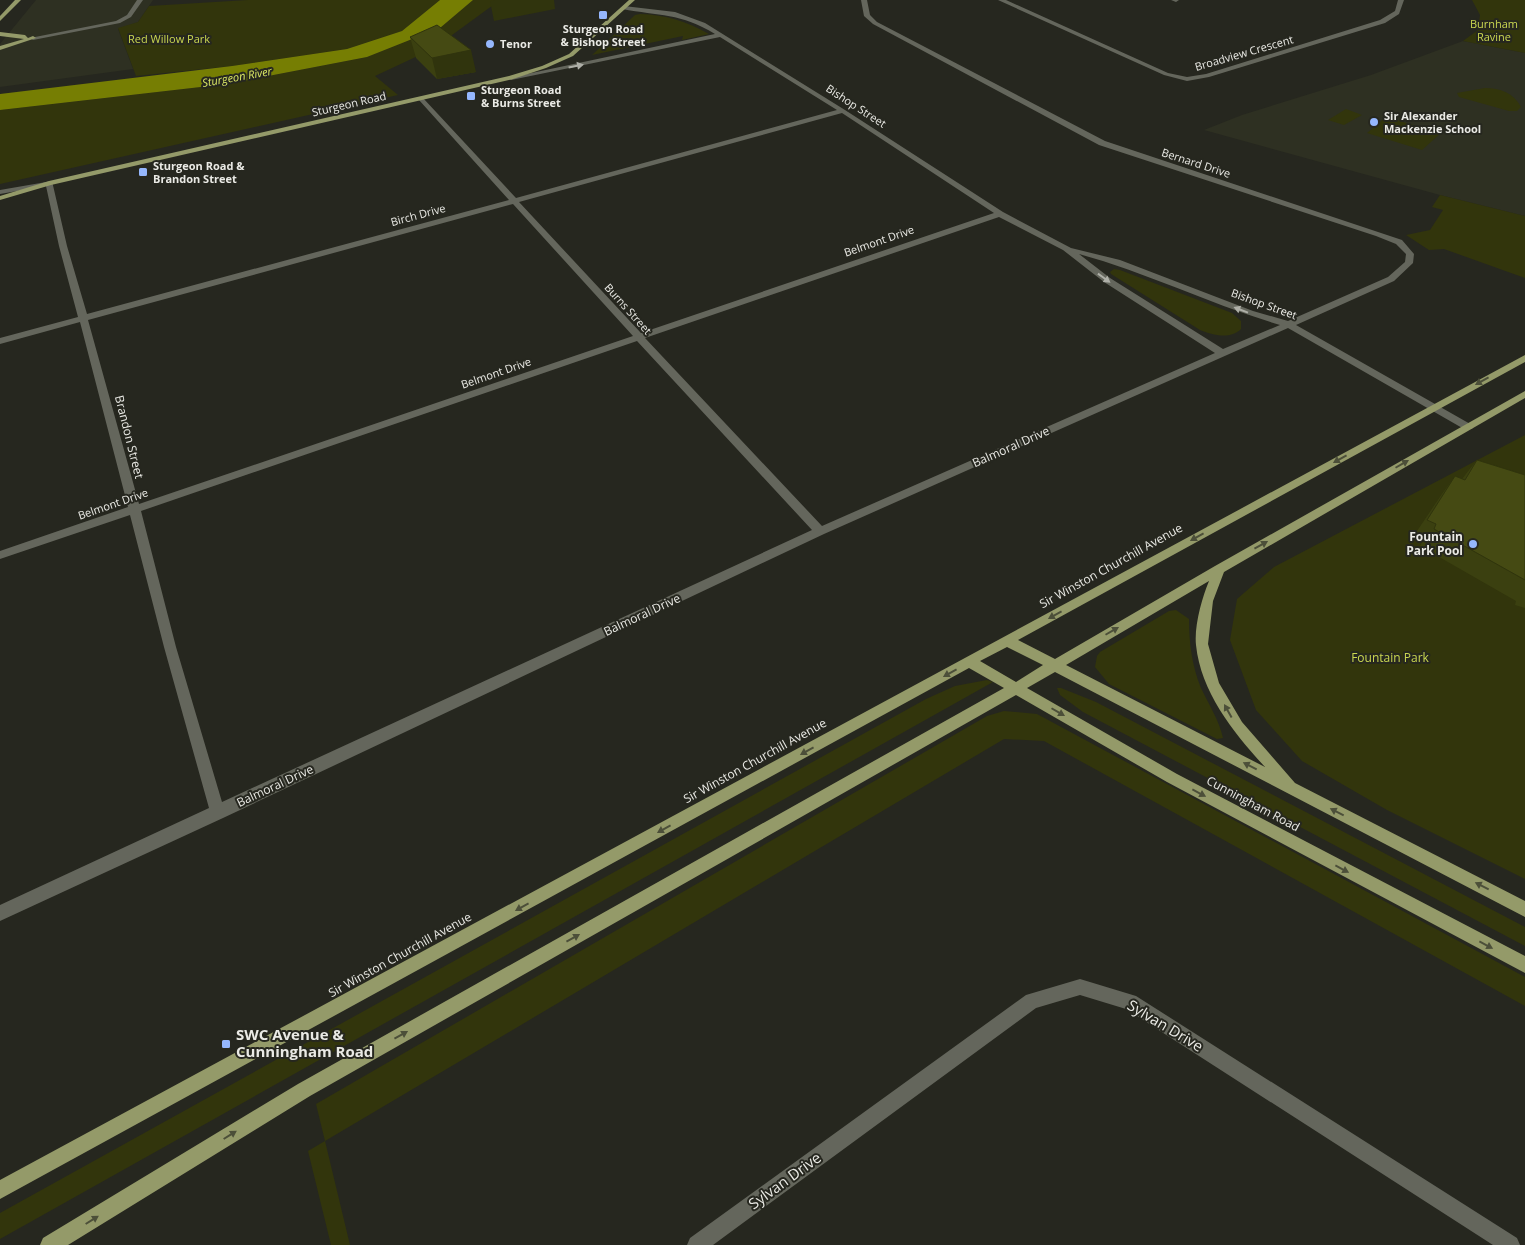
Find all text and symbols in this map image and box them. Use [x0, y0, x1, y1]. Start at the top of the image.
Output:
marker: Sturgeon Road & Bishop Street [597, 9, 609, 21]
park label: Burnham Ravine [1470, 16, 1518, 44]
place label: Sturgeon Road & Bishop Street [561, 21, 646, 49]
park label: Red Willow Park [128, 31, 210, 46]
street label: Broadview Crescent [1193, 31, 1295, 74]
place label: Tenor [500, 36, 532, 51]
marker: Tenor [484, 38, 496, 50]
one-way arrow [569, 62, 584, 70]
water label: Sturgeon River [201, 63, 274, 90]
street label: Bishop Street [823, 81, 889, 131]
place label: Sturgeon Road & Burns Street [481, 82, 561, 110]
street label: Sturgeon Road [310, 88, 388, 119]
marker: Sturgeon Road & Burns Street [465, 90, 477, 102]
place label: Sir Alexander Mackenzie School [1384, 108, 1481, 136]
marker: Sir Alexander Mackenzie School [1368, 116, 1380, 128]
street label: Bernard Drive [1160, 144, 1233, 181]
place label: Sturgeon Road & Brandon Street [153, 158, 245, 186]
marker: Sturgeon Road & Brandon Street [137, 166, 149, 178]
street label: Birch Drive [389, 200, 447, 229]
street label: Belmont Drive [842, 222, 916, 260]
one-way arrow [1098, 272, 1111, 282]
street label: Burns Street [601, 280, 655, 337]
street label: Bishop Street [1229, 285, 1299, 322]
one-way arrow [1234, 306, 1249, 313]
street label: Belmont Drive [459, 354, 533, 392]
one-way arrow [1475, 377, 1490, 385]
street label: Brandon Street [111, 393, 148, 480]
street label: Balmoral Drive [969, 422, 1052, 471]
one-way arrow [1332, 455, 1347, 463]
one-way arrow [1396, 459, 1409, 468]
street label: Belmont Drive [76, 485, 150, 523]
street label: Sir Winston Churchill Avenue [1036, 519, 1186, 612]
place label: Fountain Park Pool [1406, 528, 1463, 559]
one-way arrow [1190, 533, 1205, 541]
marker: Fountain Park Pool [1467, 538, 1479, 550]
one-way arrow [1255, 540, 1268, 549]
street label: Balmoral Drive [601, 589, 683, 640]
one-way arrow [1048, 611, 1062, 620]
one-way arrow [1105, 627, 1118, 636]
park label: Fountain Park [1351, 649, 1430, 666]
one-way arrow [942, 669, 957, 677]
one-way arrow [1224, 705, 1233, 718]
one-way arrow [1050, 708, 1065, 716]
street label: Sir Winston Churchill Avenue [680, 714, 830, 807]
one-way arrow [800, 747, 814, 755]
street label: Balmoral Drive [234, 760, 316, 811]
one-way arrow [1242, 762, 1257, 770]
street label: Cunningham Road [1204, 772, 1303, 835]
one-way arrow [1192, 788, 1206, 797]
one-way arrow [1330, 808, 1345, 816]
one-way arrow [657, 825, 672, 833]
one-way arrow [1336, 864, 1349, 873]
one-way arrow [1474, 882, 1489, 890]
one-way arrow [514, 903, 529, 911]
street label: Sir Winston Churchill Avenue [325, 908, 475, 1001]
one-way arrow [565, 934, 580, 942]
one-way arrow [1479, 940, 1493, 949]
street label: Sylvan Drive [1124, 995, 1207, 1056]
place label: SWC Avenue & Cunningham Road [236, 1024, 373, 1061]
one-way arrow [393, 1031, 408, 1039]
marker: SWC Avenue & Cunningham Road [220, 1038, 232, 1050]
one-way arrow [224, 1130, 237, 1139]
street label: Sylvan Drive [744, 1147, 825, 1213]
one-way arrow [85, 1215, 98, 1224]

